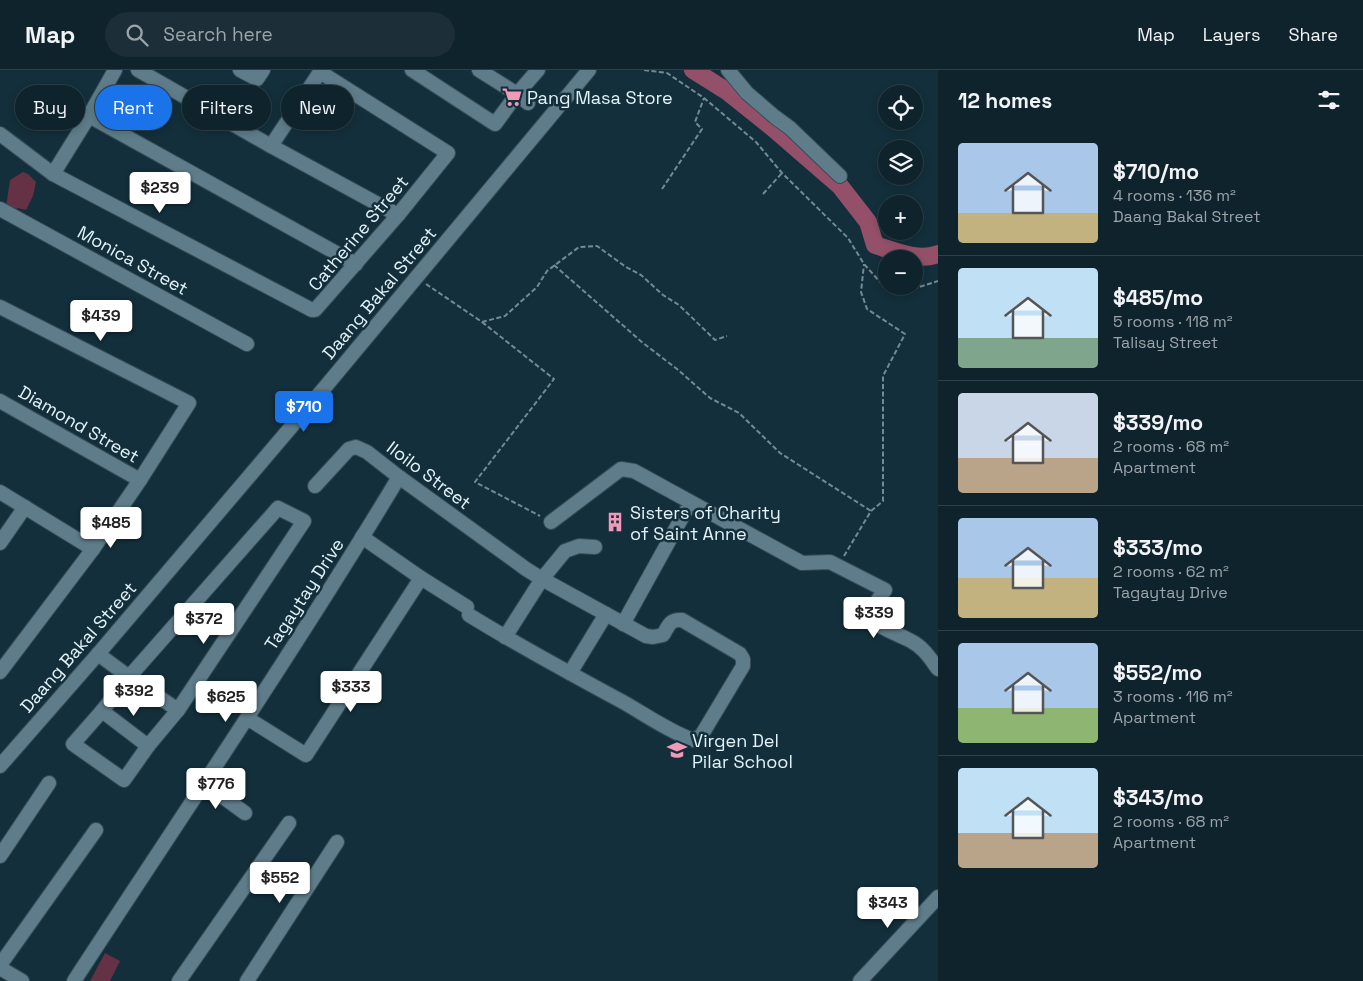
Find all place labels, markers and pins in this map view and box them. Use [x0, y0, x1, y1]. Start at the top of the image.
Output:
supermarket icon: Pang Masa Store [501, 86, 523, 108]
place label: Pang Masa Store [527, 86, 673, 109]
pin: $239 [130, 172, 190, 214]
pin: $439 [71, 300, 131, 342]
pin: $710 [274, 390, 334, 433]
place label: Sisters of Charity of Saint Anne [630, 501, 781, 545]
pin: $485 [81, 506, 141, 549]
building icon: Sisters of Charity of Saint Anne [604, 511, 626, 533]
pin: $339 [844, 596, 904, 639]
pin: $372 [174, 602, 234, 645]
pin: $333 [321, 670, 381, 713]
pin: $392 [104, 674, 164, 717]
pin: $625 [196, 680, 256, 723]
place label: Virgen Del Pilar School [692, 729, 793, 773]
school or university icon: Virgen Del Pilar School [666, 739, 688, 761]
pin: $776 [186, 768, 246, 810]
pin: $552 [250, 862, 310, 904]
pin: $343 [858, 886, 918, 929]

